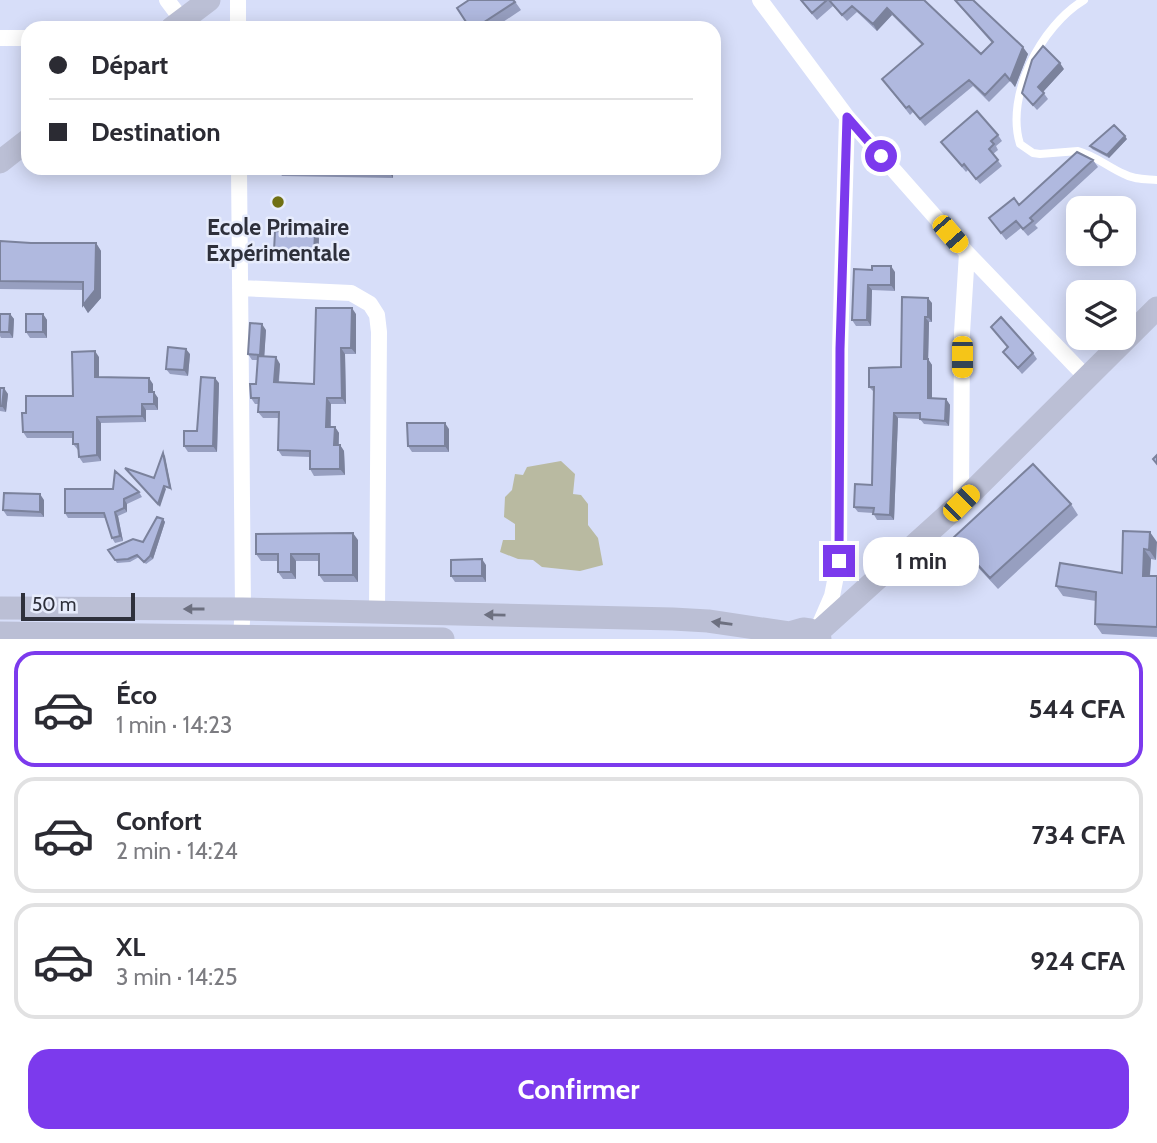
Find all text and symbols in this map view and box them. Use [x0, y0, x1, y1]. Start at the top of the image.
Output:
text: Départ [91, 49, 168, 81]
text: Destination [91, 116, 221, 148]
route start [865, 140, 897, 172]
marker: Ecole Primaire Expérimentale [270, 194, 286, 210]
map controls [1066, 196, 1136, 350]
button: locate [1066, 196, 1136, 266]
car [929, 211, 972, 257]
place label: Ecole Primaire Expérimentale [206, 213, 350, 267]
button: layers [1066, 280, 1136, 350]
car [952, 336, 973, 378]
car [939, 481, 984, 525]
callout: 1 min [864, 536, 979, 586]
route end [823, 545, 855, 577]
text: 1 min [895, 547, 947, 575]
scale bar [21, 590, 135, 622]
text: 50 m [32, 593, 76, 616]
one-way arrow [182, 603, 204, 615]
one-way arrow [483, 609, 505, 620]
one-way arrow [711, 617, 733, 628]
icon: car [32, 678, 95, 741]
text: Éco [116, 679, 157, 711]
text: 544 CFA [1029, 693, 1125, 725]
text: 1 min · 14:23 [116, 711, 232, 739]
icon: car [32, 804, 95, 867]
text: Confort [116, 805, 202, 837]
text: 734 CFA [1031, 819, 1125, 851]
text: 2 min · 14:24 [116, 837, 238, 865]
icon: car [32, 930, 95, 993]
text: XL [116, 931, 145, 963]
text: 924 CFA [1030, 945, 1125, 977]
text: 3 min · 14:25 [116, 963, 237, 991]
button: Confirmer [28, 1049, 1129, 1129]

